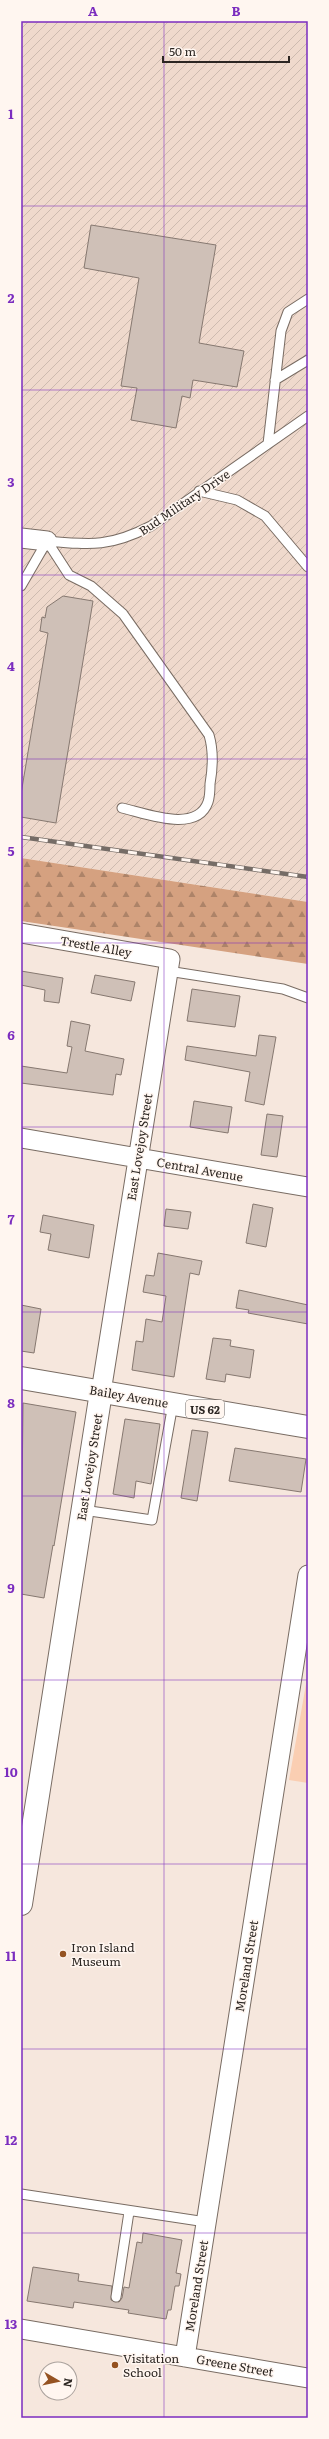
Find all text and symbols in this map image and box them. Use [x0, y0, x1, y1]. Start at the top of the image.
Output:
text: A [88, 1, 98, 20]
text: B [232, 1, 241, 20]
scale bar [163, 38, 289, 64]
text: 50 m [169, 42, 196, 60]
text: 1 [8, 104, 14, 123]
text: 2 [8, 288, 15, 307]
street label: Bud Military Drive [135, 465, 233, 539]
text: 3 [7, 472, 15, 491]
text: 4 [7, 656, 15, 675]
text: 5 [7, 841, 15, 860]
street label: Trestle Alley [59, 931, 133, 961]
text: 6 [7, 1025, 15, 1044]
street label: East Lovejoy Street [122, 1092, 156, 1202]
street label: Central Avenue [155, 1153, 245, 1185]
text: 7 [7, 1209, 15, 1228]
street label: Bailey Avenue [88, 1380, 170, 1412]
text: 8 [7, 1393, 15, 1412]
road number: US 62 [186, 1400, 224, 1418]
street label: East Lovejoy Street [72, 1412, 106, 1522]
text: 9 [7, 1578, 15, 1597]
text: 10 [4, 1762, 18, 1781]
street label: Moreland Street [230, 1919, 262, 2013]
place label: Iron Island Museum [71, 1938, 135, 1970]
text: 11 [6, 1946, 17, 1965]
marker: Iron Island Museum [58, 1949, 68, 1959]
text: 12 [5, 2130, 17, 2149]
street label: Moreland Street [180, 2239, 212, 2333]
text: 13 [5, 2314, 17, 2333]
place label: Visitation School [123, 2349, 179, 2381]
street label: Greene Street [195, 2349, 275, 2381]
marker: Visitation School [110, 2360, 120, 2370]
north arrow [38, 2361, 78, 2401]
text: N [60, 2377, 77, 2389]

